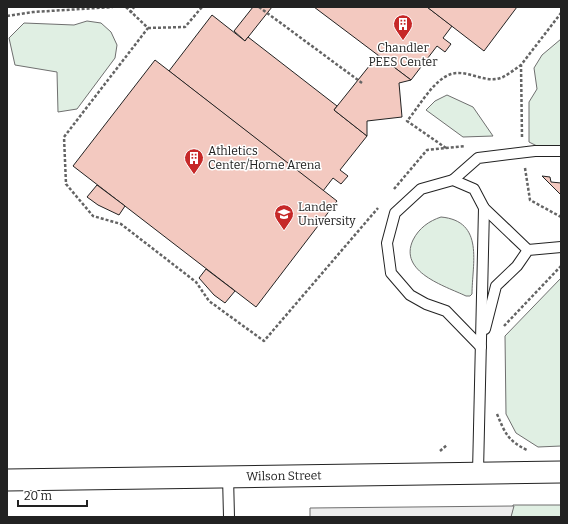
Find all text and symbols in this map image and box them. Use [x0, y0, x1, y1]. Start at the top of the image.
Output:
building icon: Chandler PEES Center [392, 13, 414, 41]
place label: Chandler PEES Center [369, 41, 438, 69]
place label: Athletics Center/Horne Arena [208, 144, 321, 172]
building icon: Athletics Center/Horne Arena [183, 147, 205, 175]
place label: Lander University [298, 200, 356, 228]
school or university icon: Lander University [273, 203, 295, 231]
street label: Wilson Street [246, 468, 322, 484]
scale bar [18, 482, 87, 508]
text: 20 m [24, 489, 53, 503]

